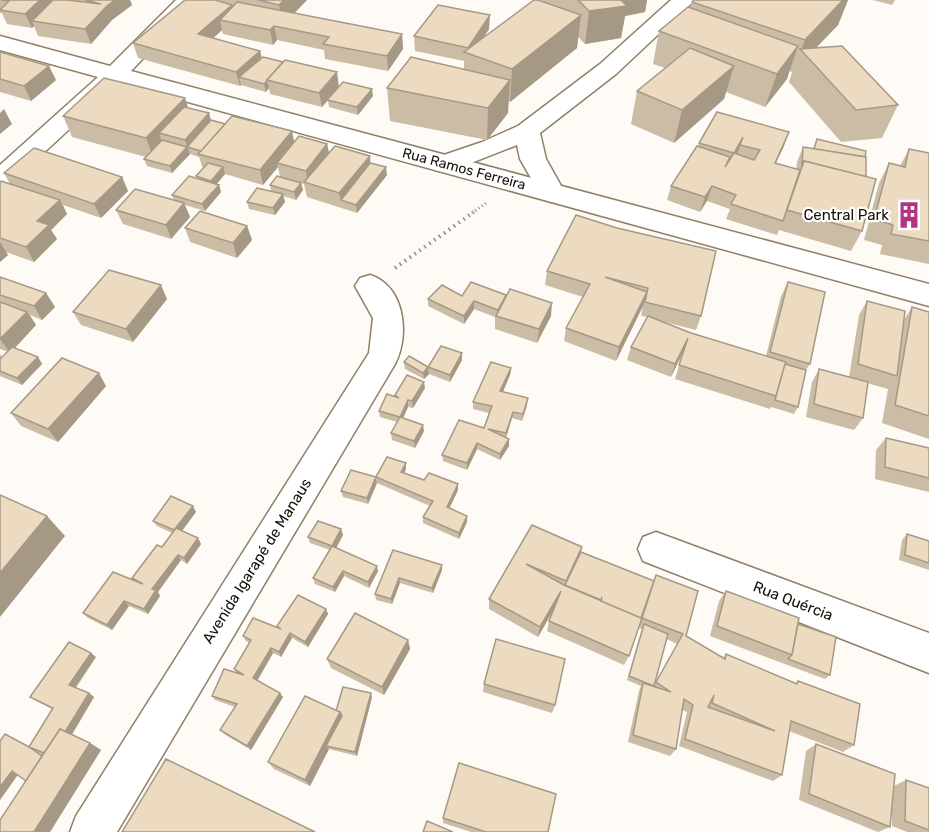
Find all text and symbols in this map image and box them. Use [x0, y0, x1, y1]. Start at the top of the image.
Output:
street label: Rua Ramos Ferreira [400, 144, 528, 194]
building icon: Central Park [894, 200, 924, 230]
place label: Central Park [803, 206, 889, 224]
street label: Avenida Igarapé de Manaus [199, 475, 315, 647]
street label: Rua Quércia [750, 578, 836, 624]

